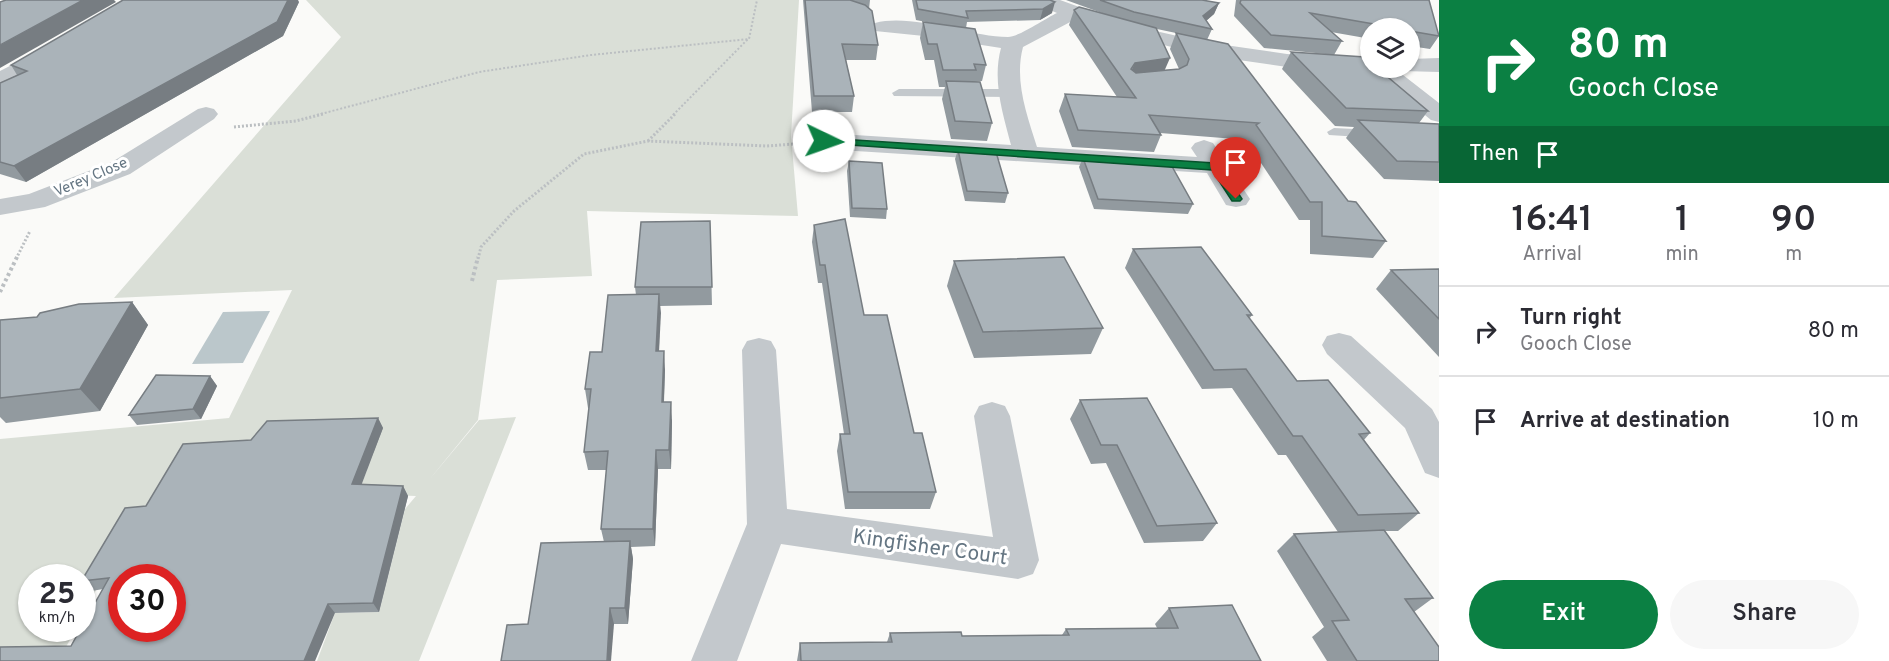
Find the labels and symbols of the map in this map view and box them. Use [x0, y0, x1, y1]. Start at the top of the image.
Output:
position arrow [792, 109, 856, 173]
pin [1210, 137, 1261, 199]
street label: Verey Close [51, 154, 131, 202]
street label: Kingfisher Court [851, 524, 1009, 572]
speed limit sign: 30 [108, 564, 186, 642]

